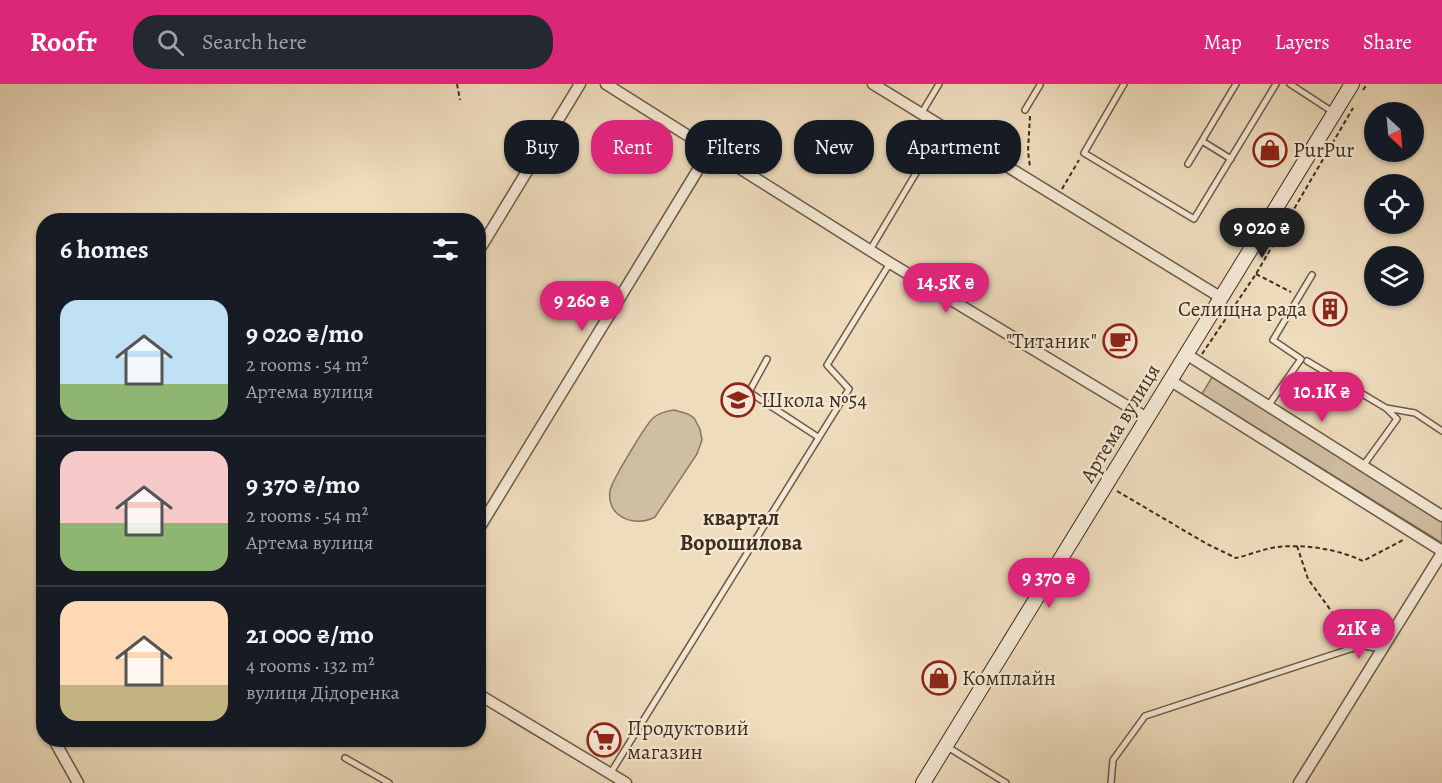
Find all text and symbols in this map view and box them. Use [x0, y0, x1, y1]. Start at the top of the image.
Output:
search box [133, 15, 553, 69]
text: Roofr [30, 23, 97, 61]
icon: search [154, 26, 187, 59]
text: Search here [202, 27, 307, 57]
text: Map [1203, 28, 1242, 56]
text: Layers [1275, 28, 1330, 56]
text: Share [1363, 28, 1412, 56]
north arrow [1364, 102, 1424, 162]
map controls [1364, 102, 1424, 306]
chip: Buy [504, 120, 579, 174]
chip: Rent [591, 120, 673, 174]
chip: Filters [685, 120, 782, 174]
chip: New [794, 120, 874, 174]
chip: Apartment [886, 120, 1021, 174]
shop icon: PurPur [1252, 132, 1288, 168]
place label: PurPur [1293, 136, 1354, 164]
button: locate [1364, 174, 1424, 234]
pin: 9 020 ₴ [1207, 208, 1317, 259]
text: 9 020 ₴ [1234, 214, 1290, 241]
text: 6 homes [60, 232, 149, 267]
icon: filters [429, 233, 462, 266]
button: layers [1364, 246, 1424, 306]
pin: 14.5K ₴ [891, 263, 1001, 314]
text: 14.5K ₴ [917, 269, 975, 296]
pin: 9 260 ₴ [527, 281, 637, 332]
text: 9 260 ₴ [554, 287, 610, 314]
building icon: Селищна рада [1312, 291, 1348, 327]
place label: Селищна рада [1178, 295, 1307, 323]
text: 9 020 ₴/mo [246, 316, 364, 351]
cafe icon: "Титаник" [1102, 323, 1138, 359]
icon: home [108, 324, 180, 396]
place label: "Титаник" [1006, 327, 1097, 355]
text: 2 rooms · 54 m² [246, 351, 368, 378]
street label: Артема вулиця [1073, 358, 1166, 488]
pin: 10.1K ₴ [1267, 372, 1377, 423]
text: Артема вулиця [246, 378, 373, 405]
text: 10.1K ₴ [1293, 378, 1351, 405]
school or university icon: Школа №54 [720, 382, 756, 418]
place label: Школа №54 [761, 386, 867, 414]
text: 9 370 ₴/mo [246, 467, 360, 502]
icon: home [108, 475, 180, 547]
text: 2 rooms · 54 m² [246, 502, 368, 529]
district label: квартал Ворошилова [680, 503, 803, 558]
text: Артема вулиця [246, 529, 373, 556]
pin: 9 370 ₴ [994, 558, 1104, 609]
text: 9 370 ₴ [1022, 564, 1076, 591]
pin: 21K ₴ [1317, 609, 1401, 660]
text: 21K ₴ [1337, 615, 1381, 642]
text: 21 000 ₴/mo [246, 617, 374, 652]
icon: home [108, 625, 180, 697]
text: 4 rooms · 132 m² [246, 652, 375, 679]
shop icon: Комплайн [921, 660, 957, 696]
place label: Комплайн [962, 664, 1056, 692]
text: вулиця Дідоренка [246, 679, 400, 706]
place label: Продуктовий магазин [627, 714, 749, 766]
supermarket icon: Продуктовий магазин [586, 722, 622, 758]

